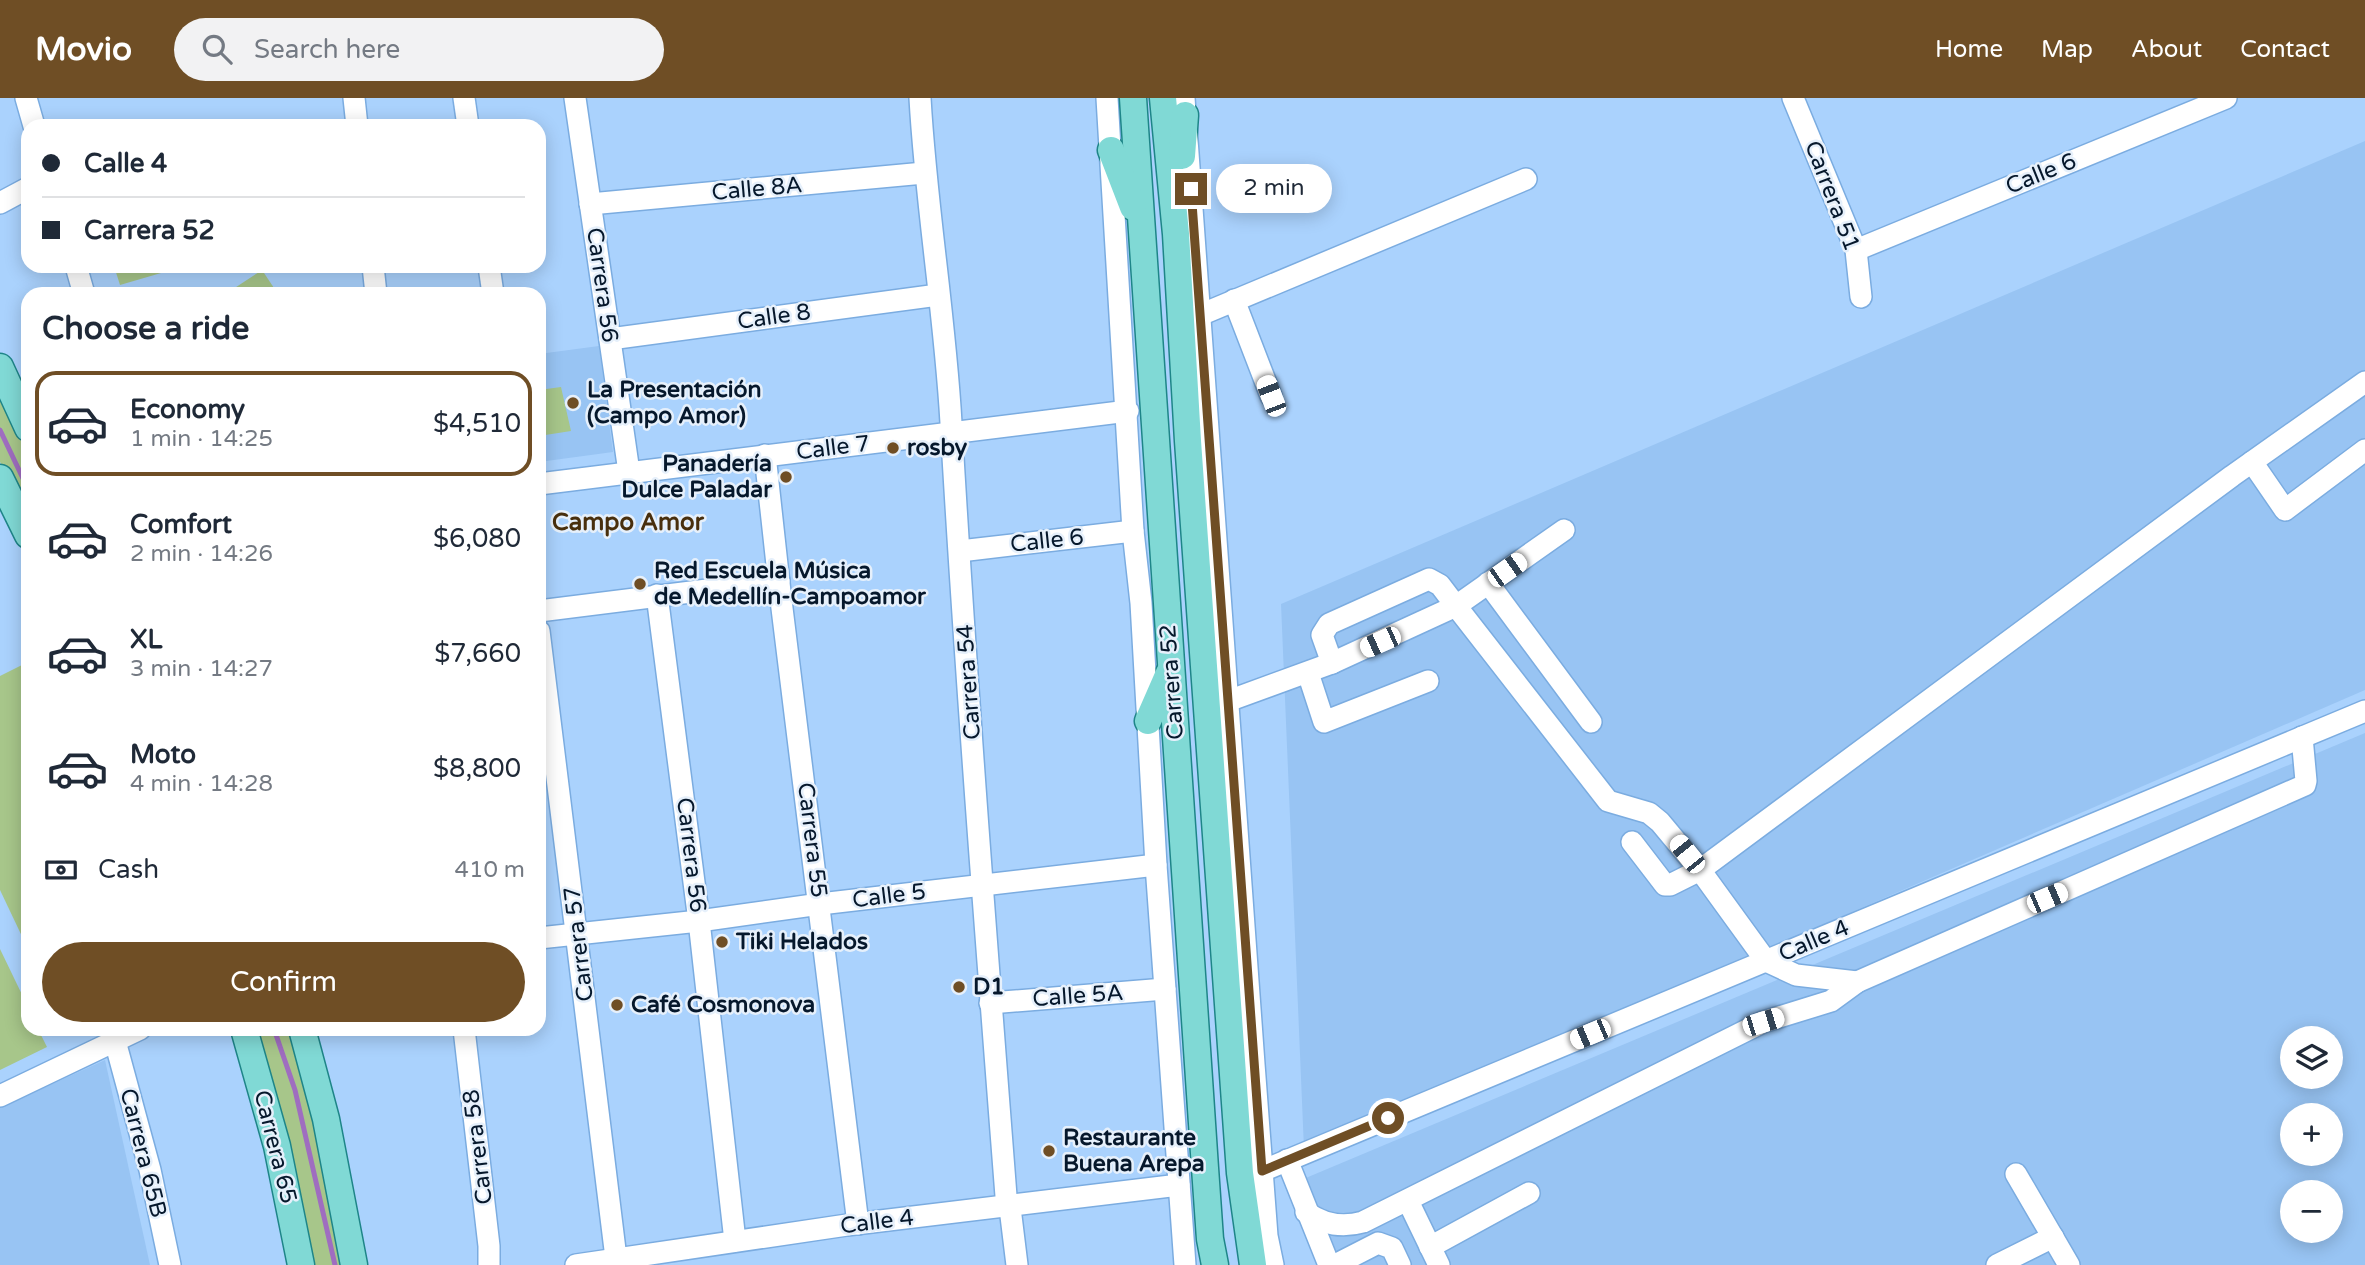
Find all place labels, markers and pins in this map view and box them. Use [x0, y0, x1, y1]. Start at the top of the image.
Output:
place label: La Presentación (Campo Amor) [587, 376, 761, 430]
marker: La Presentación (Campo Amor) [565, 395, 581, 411]
place label: rosby [907, 434, 968, 462]
marker: rosby [885, 440, 901, 456]
place label: Panadería Dulce Paladar [621, 450, 773, 504]
marker: Panadería Dulce Paladar [778, 469, 794, 485]
place label: Red Escuela Música de Medellín-Campoamor [654, 557, 927, 611]
marker: Red Escuela Música de Medellín-Campoamor [632, 576, 648, 592]
place label: Tiki Helados [735, 928, 868, 956]
marker: Tiki Helados [714, 934, 730, 950]
place label: D1 [973, 973, 1005, 1001]
marker: D1 [951, 979, 967, 995]
place label: Café Cosmonova [631, 991, 815, 1019]
marker: Café Cosmonova [609, 997, 625, 1013]
place label: Restaurante Buena Arepa [1063, 1124, 1205, 1178]
marker: Restaurante Buena Arepa [1041, 1143, 1057, 1159]

